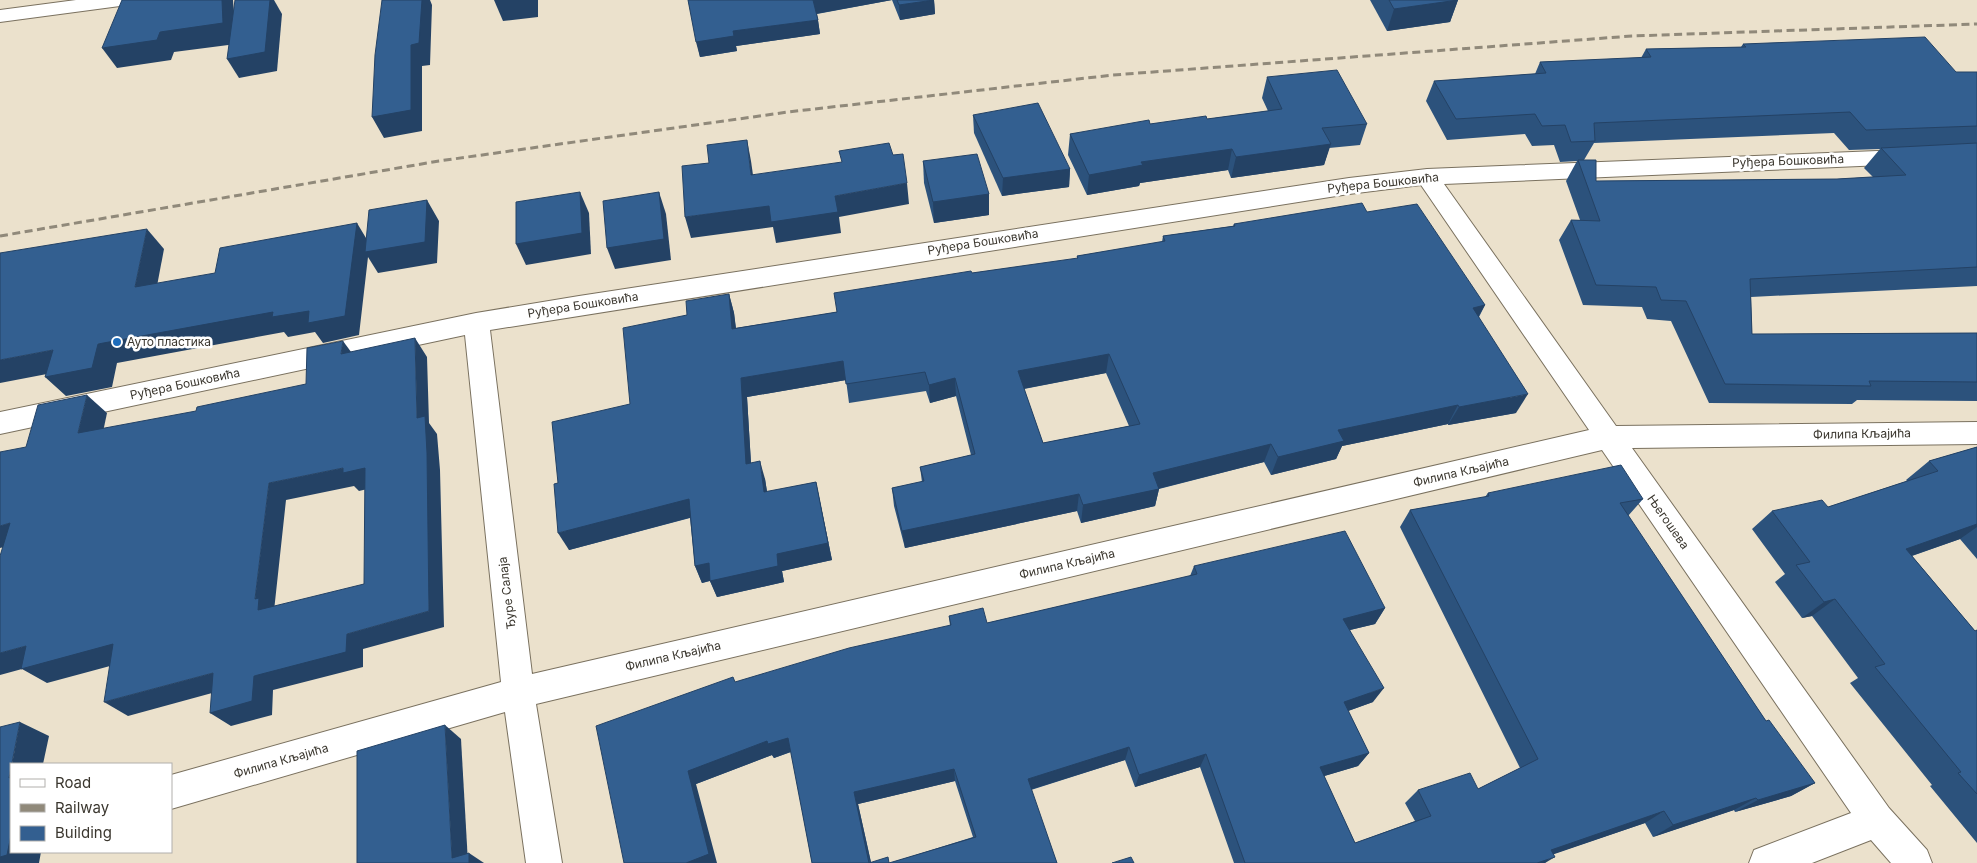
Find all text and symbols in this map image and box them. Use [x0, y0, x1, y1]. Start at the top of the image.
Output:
street label: Руђера Бошковића [1732, 151, 1844, 170]
street label: Руђера Бошковића [1326, 169, 1439, 196]
street label: Руђера Бошковића [926, 225, 1039, 258]
street label: Руђера Бошковића [526, 288, 639, 321]
place label: Ауто пластика [127, 334, 211, 349]
marker: Ауто пластика [111, 336, 123, 348]
street label: Руђера Бошковића [129, 365, 241, 402]
street label: Филипа Кљајића [1813, 425, 1911, 442]
street label: Филипа Кљајића [1411, 453, 1510, 490]
street label: Његошева [1644, 492, 1693, 552]
street label: Филипа Кљајића [1017, 545, 1116, 582]
street label: Ђуре Салаја [495, 556, 518, 630]
street label: Филипа Кљајића [623, 637, 722, 674]
street label: Филипа Кљајића [232, 740, 330, 781]
legend [10, 763, 172, 853]
text: Road [55, 773, 91, 792]
text: Railway [55, 798, 110, 817]
text: Building [55, 823, 112, 842]

